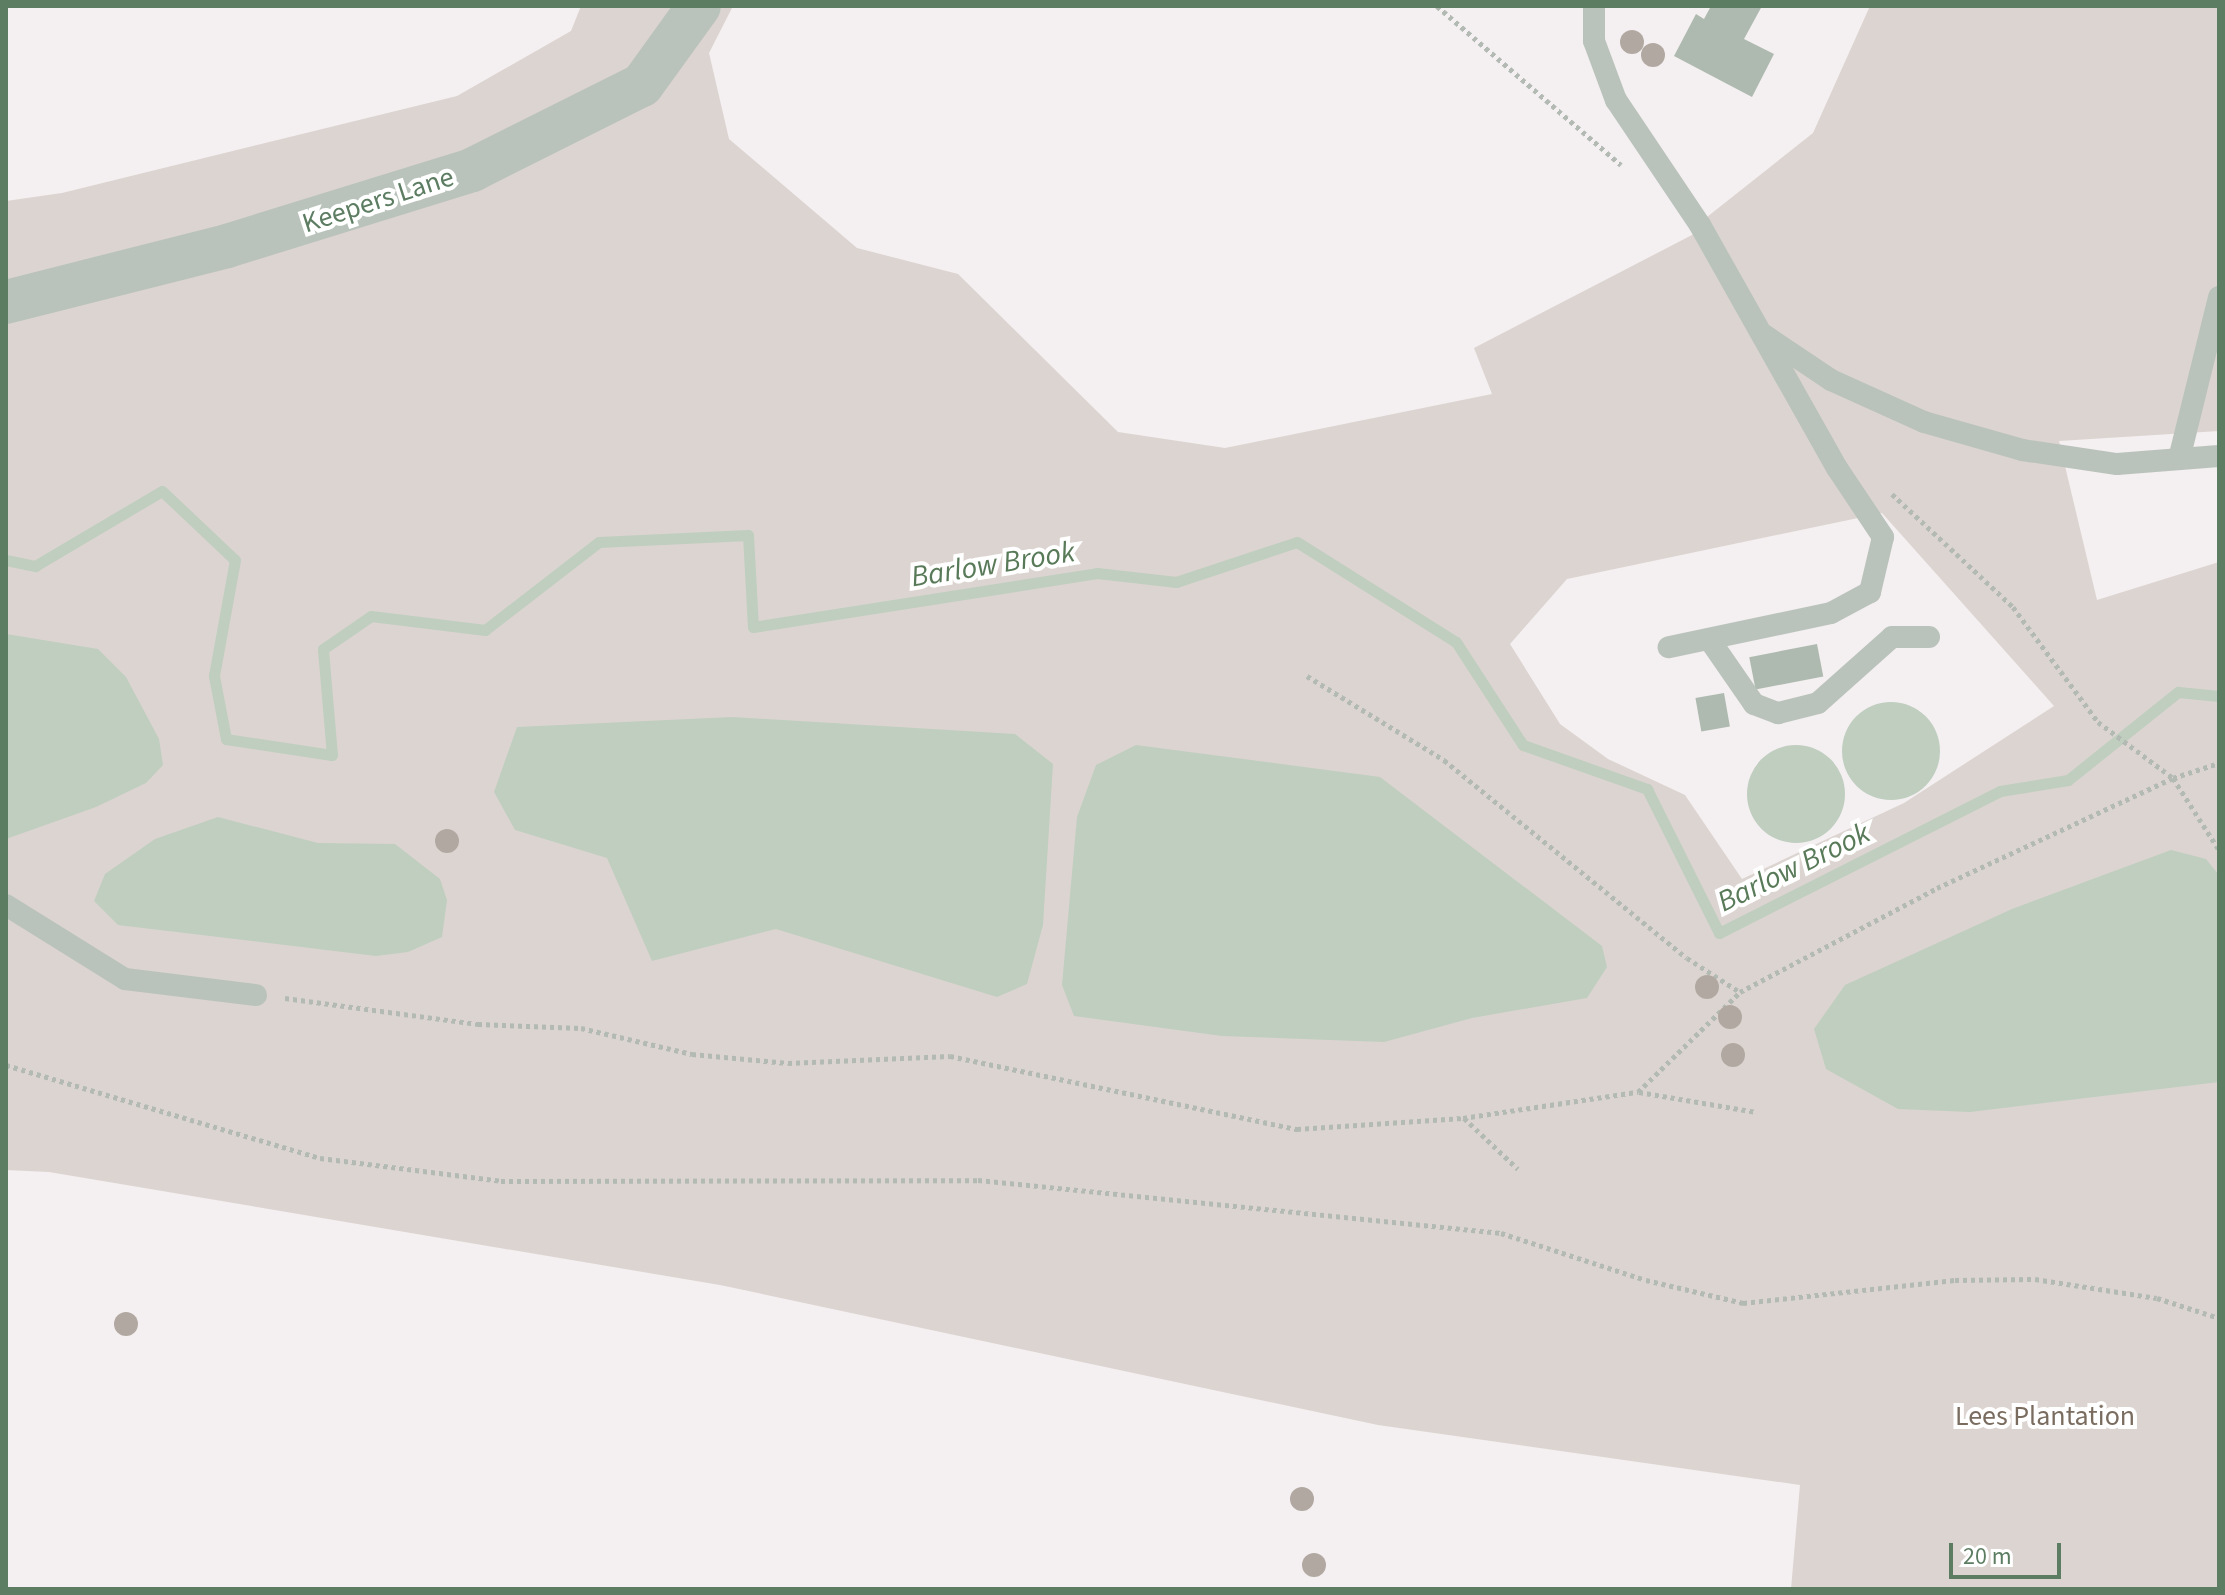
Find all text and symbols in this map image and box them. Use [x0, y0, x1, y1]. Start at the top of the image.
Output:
street label: Keepers Lane [298, 160, 458, 240]
water label: Barlow Brook [908, 534, 1078, 596]
water label: Barlow Brook [1712, 816, 1876, 920]
park label: Lees Plantation [1955, 1399, 2135, 1433]
scale bar [1953, 1527, 2065, 1577]
text: 20 m [1963, 1539, 2012, 1574]

